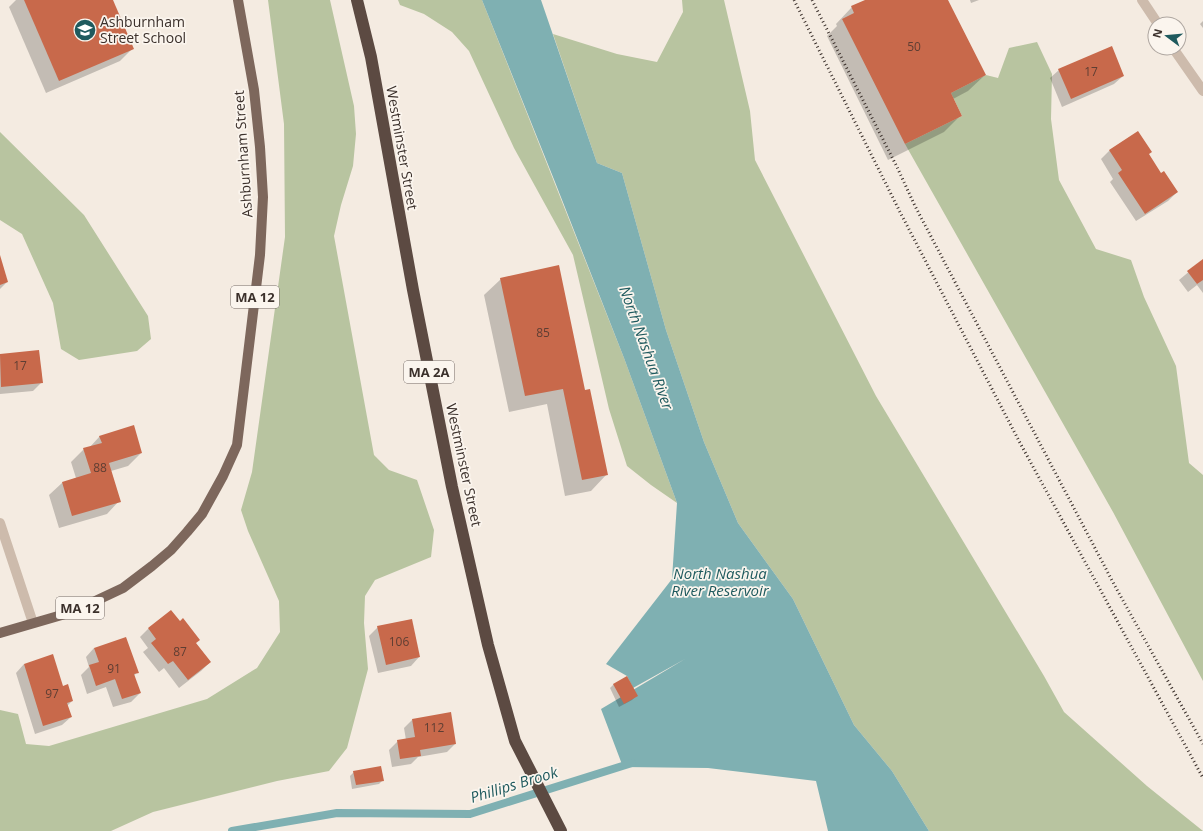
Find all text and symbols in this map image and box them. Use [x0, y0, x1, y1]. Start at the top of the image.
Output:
place label: Ashburnham Street School [100, 12, 186, 47]
north arrow [1147, 16, 1187, 56]
school or university icon: Ashburnham Street School [72, 17, 98, 43]
text: N [1148, 27, 1165, 39]
house number: 50 [907, 38, 921, 55]
house number: 17 [1084, 63, 1098, 80]
street label: Westminster Street [382, 84, 423, 211]
street label: Ashburnham Street [229, 90, 256, 218]
water label: North Nashua River [615, 283, 679, 413]
road number: MA 12 [231, 286, 279, 308]
house number: 85 [536, 324, 550, 341]
house number: 17 [13, 357, 27, 374]
road number: MA 2A [404, 361, 454, 383]
street label: Westminster Street [442, 402, 487, 528]
house number: 88 [93, 459, 107, 476]
water label: North Nashua River Reservoir [671, 563, 770, 600]
road number: MA 12 [56, 597, 104, 619]
house number: 106 [389, 633, 409, 650]
house number: 87 [173, 643, 187, 660]
house number: 91 [107, 660, 121, 677]
house number: 97 [45, 685, 59, 702]
house number: 112 [424, 719, 444, 736]
water label: Phillips Brook [468, 761, 561, 807]

